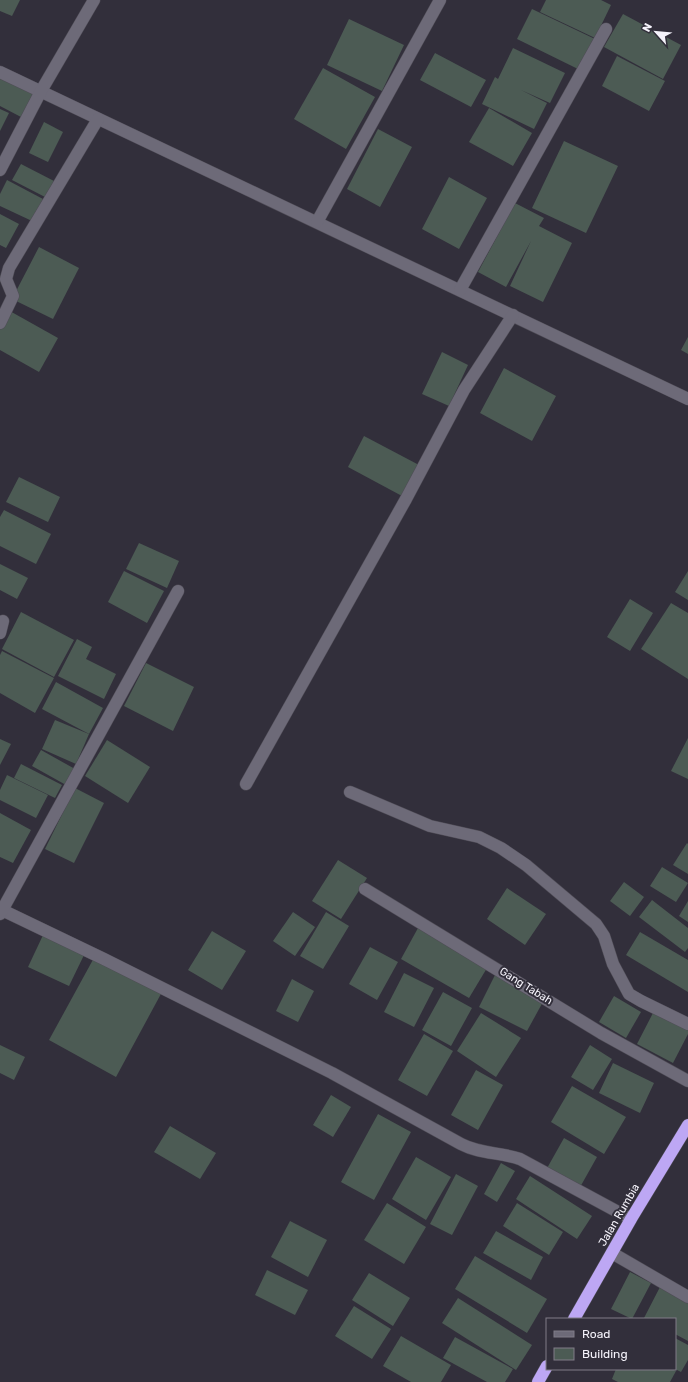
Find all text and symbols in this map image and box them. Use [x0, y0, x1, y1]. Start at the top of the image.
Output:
north arrow [636, 12, 676, 52]
text: N [640, 21, 655, 34]
street label: Gang Tabah [497, 965, 555, 1007]
street label: Jalan Rumbia [596, 1181, 642, 1249]
legend [546, 1318, 676, 1370]
text: Road [582, 1327, 610, 1341]
text: Building [582, 1347, 628, 1361]

